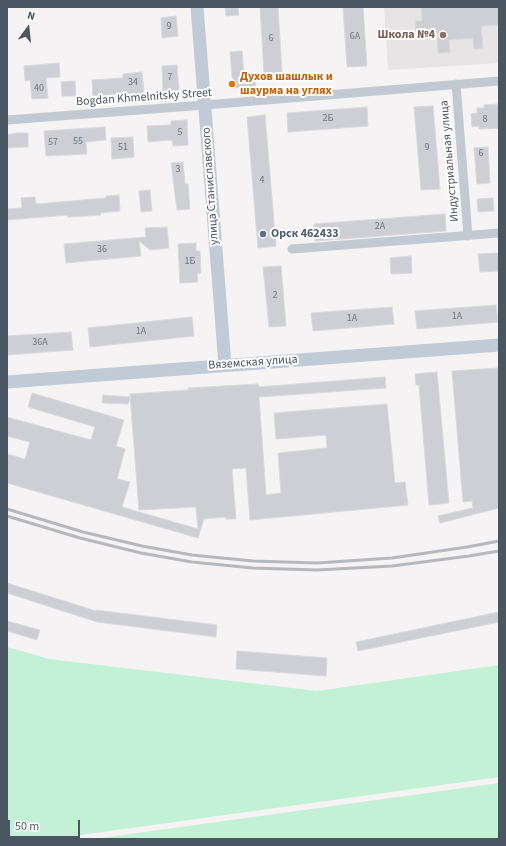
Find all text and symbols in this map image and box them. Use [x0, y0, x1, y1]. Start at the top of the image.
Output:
north arrow [8, 8, 48, 48]
text: N [26, 8, 37, 24]
house number: 9 [167, 21, 171, 33]
place label: Школа №4 [378, 28, 435, 42]
marker: Школа №4 [438, 30, 448, 40]
house number: 6А [350, 31, 360, 43]
house number: 6 [269, 33, 273, 45]
place label: Духов шашлык и шаурма на углях [240, 70, 333, 98]
house number: 7 [168, 72, 172, 84]
house number: 34 [128, 77, 138, 89]
marker: Духов шашлык и шаурма на углях [227, 79, 237, 89]
house number: 40 [34, 83, 44, 95]
street label: Bogdan Khmelnitsky Street [76, 86, 212, 110]
street label: Индустриальная улица [438, 100, 462, 222]
house number: 2Б [323, 113, 333, 125]
house number: 8 [483, 114, 487, 126]
house number: 5 [178, 127, 182, 139]
street label: улица Станиславского [200, 127, 222, 245]
house number: 55 [73, 136, 83, 148]
house number: 57 [48, 137, 58, 149]
house number: 51 [118, 142, 128, 154]
house number: 9 [425, 142, 429, 154]
house number: 6 [479, 148, 483, 160]
house number: 3 [176, 164, 180, 176]
house number: 4 [260, 175, 264, 187]
house number: 2А [375, 221, 385, 233]
place label: Орск 462433 [271, 227, 339, 241]
marker: Орск 462433 [258, 229, 268, 239]
house number: 36 [97, 244, 107, 256]
house number: 1Б [185, 256, 195, 268]
house number: 2 [273, 290, 277, 302]
house number: 1А [452, 311, 462, 323]
house number: 1А [347, 313, 357, 325]
house number: 1А [136, 326, 146, 338]
house number: 36А [32, 337, 48, 349]
street label: Вяземская улица [208, 353, 298, 373]
scale bar [10, 812, 82, 838]
text: 50 m [15, 818, 39, 835]

